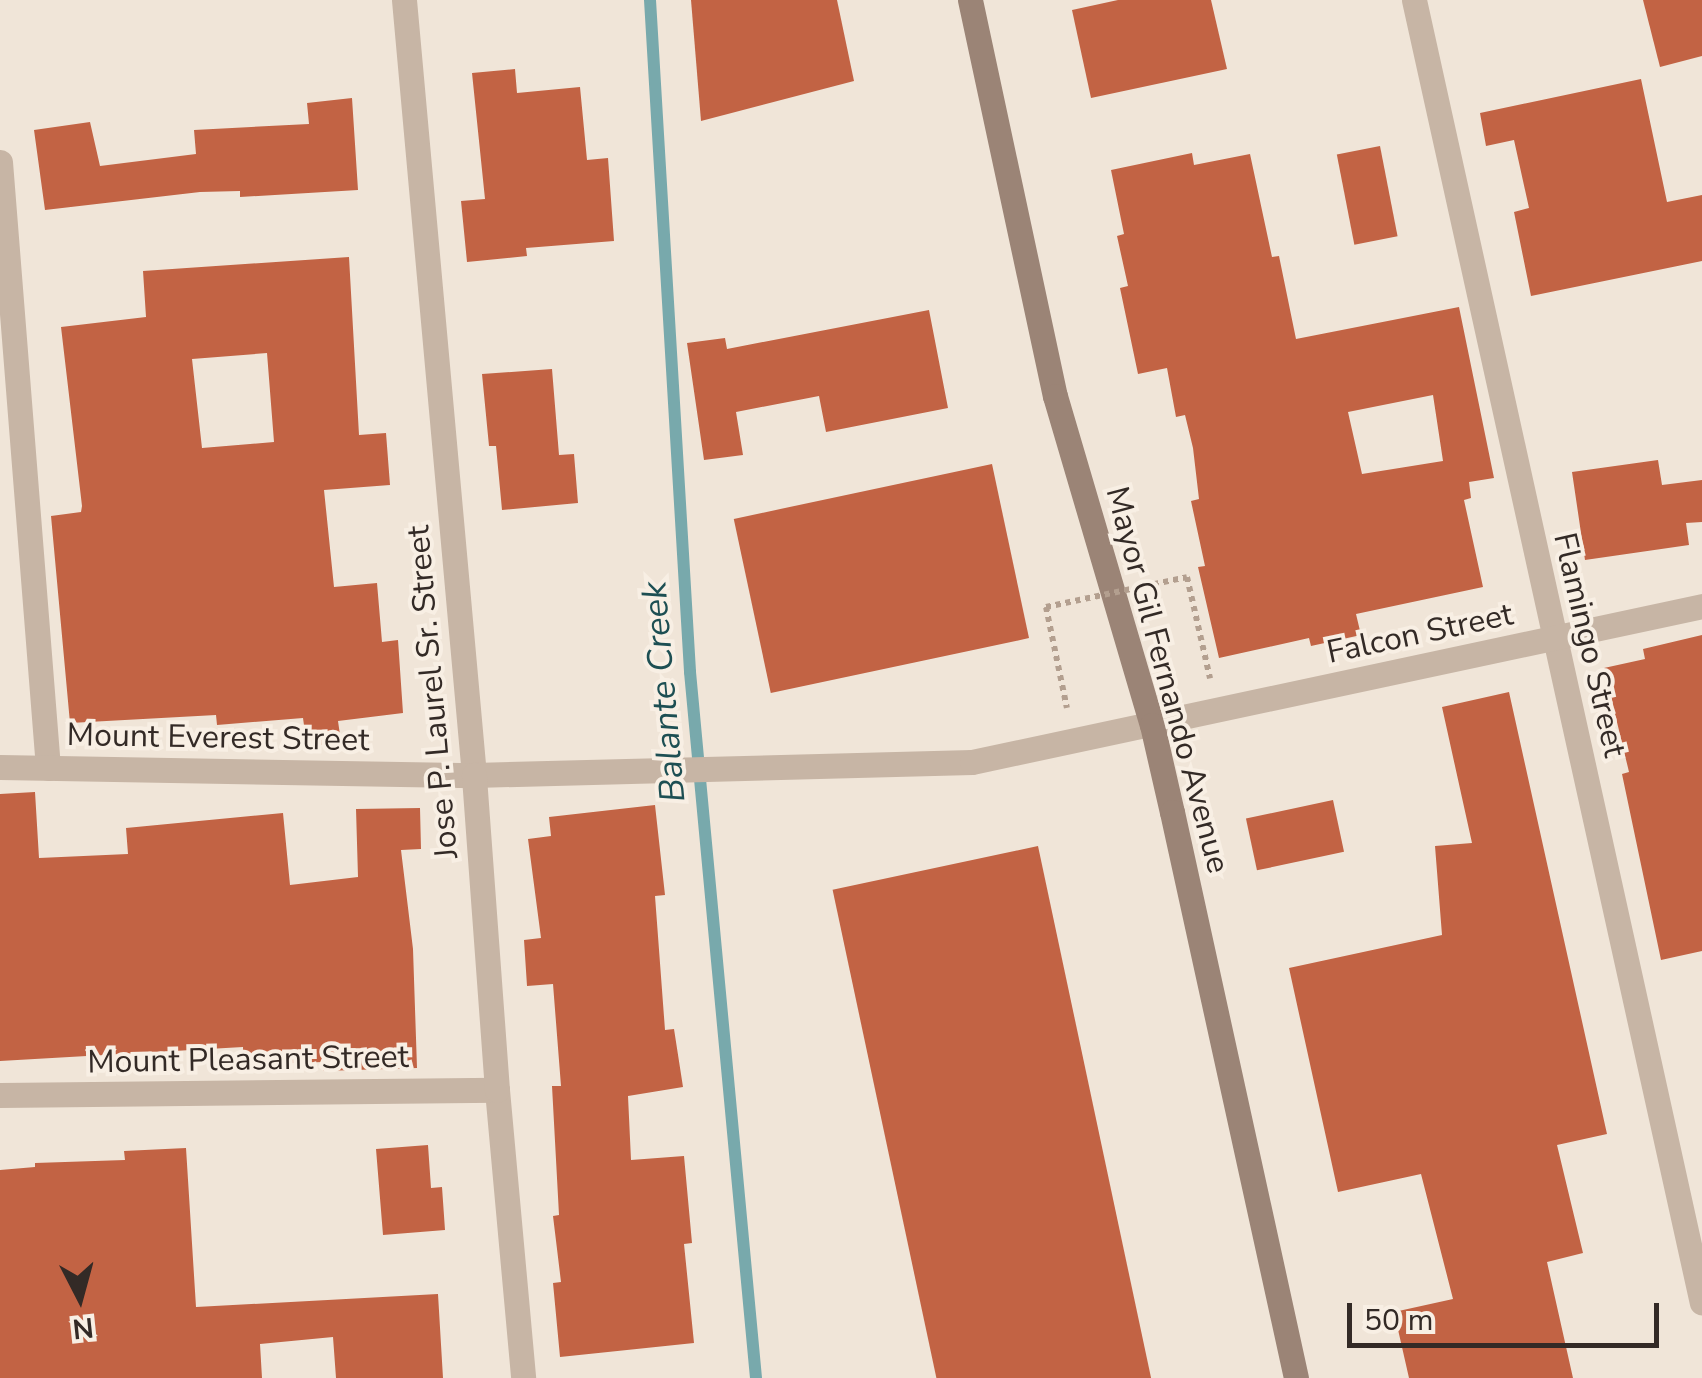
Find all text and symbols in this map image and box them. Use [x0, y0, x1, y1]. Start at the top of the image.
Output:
street label: Mayor Gil Fernando Avenue [1097, 483, 1237, 877]
street label: Jose P. Laurel Sr. Street [399, 524, 467, 860]
street label: Flamingo Street [1545, 529, 1633, 761]
water label: Balante Creek [633, 580, 695, 804]
street label: Falcon Street [1323, 596, 1517, 672]
street label: Mount Everest Street [66, 716, 370, 760]
street label: Mount Pleasant Street [87, 1038, 409, 1082]
north arrow [30, 1248, 130, 1348]
scale bar [1352, 1283, 1664, 1345]
text: 50 m [1364, 1300, 1433, 1341]
text: N [71, 1308, 96, 1348]

